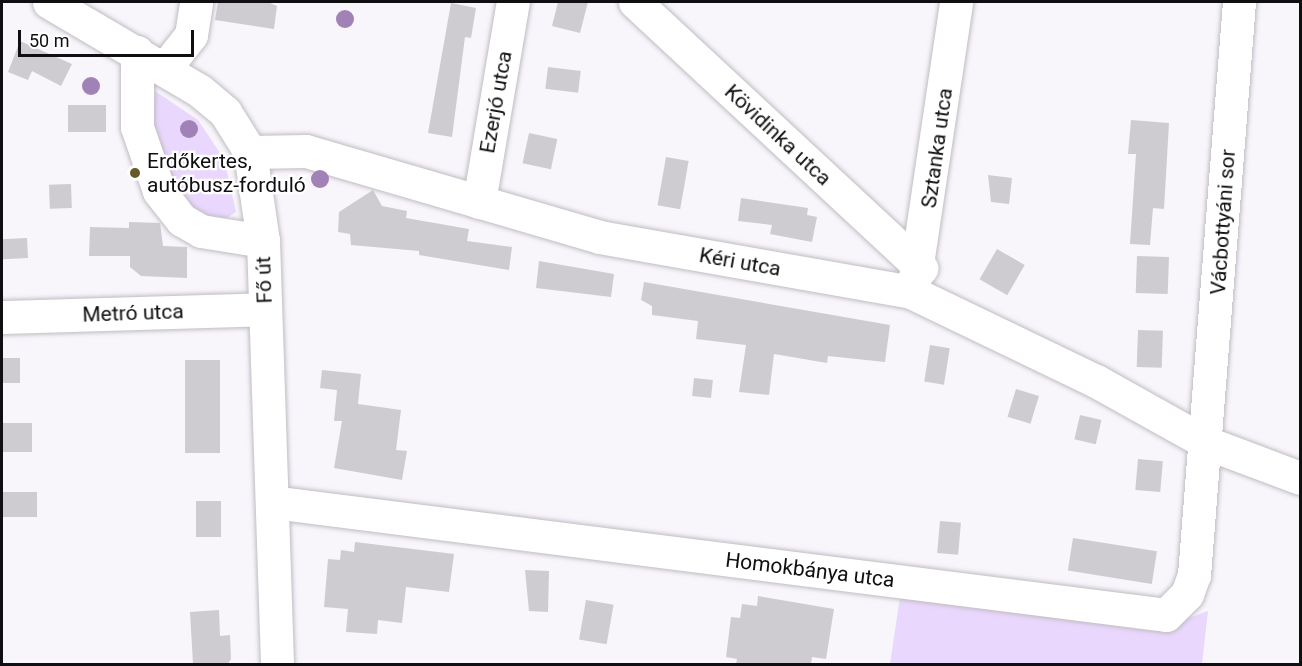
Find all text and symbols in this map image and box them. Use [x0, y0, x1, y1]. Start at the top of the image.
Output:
scale bar [21, 18, 196, 56]
text: 50 m [29, 30, 69, 51]
street label: Ezerjó utca [475, 49, 517, 155]
street label: Kövidinka utca [719, 79, 837, 191]
street label: Sztanka utca [916, 86, 958, 210]
place label: Erdőkertes, autóbusz-forduló [147, 148, 306, 198]
street label: Vácbottyáni sor [1205, 148, 1241, 296]
marker: Erdőkertes, autóbusz-forduló [128, 166, 142, 180]
street label: Kéri utca [697, 242, 783, 282]
street label: Fő út [251, 256, 277, 304]
street label: Metró utca [82, 299, 184, 327]
street label: Homokbánya utca [724, 547, 896, 593]

